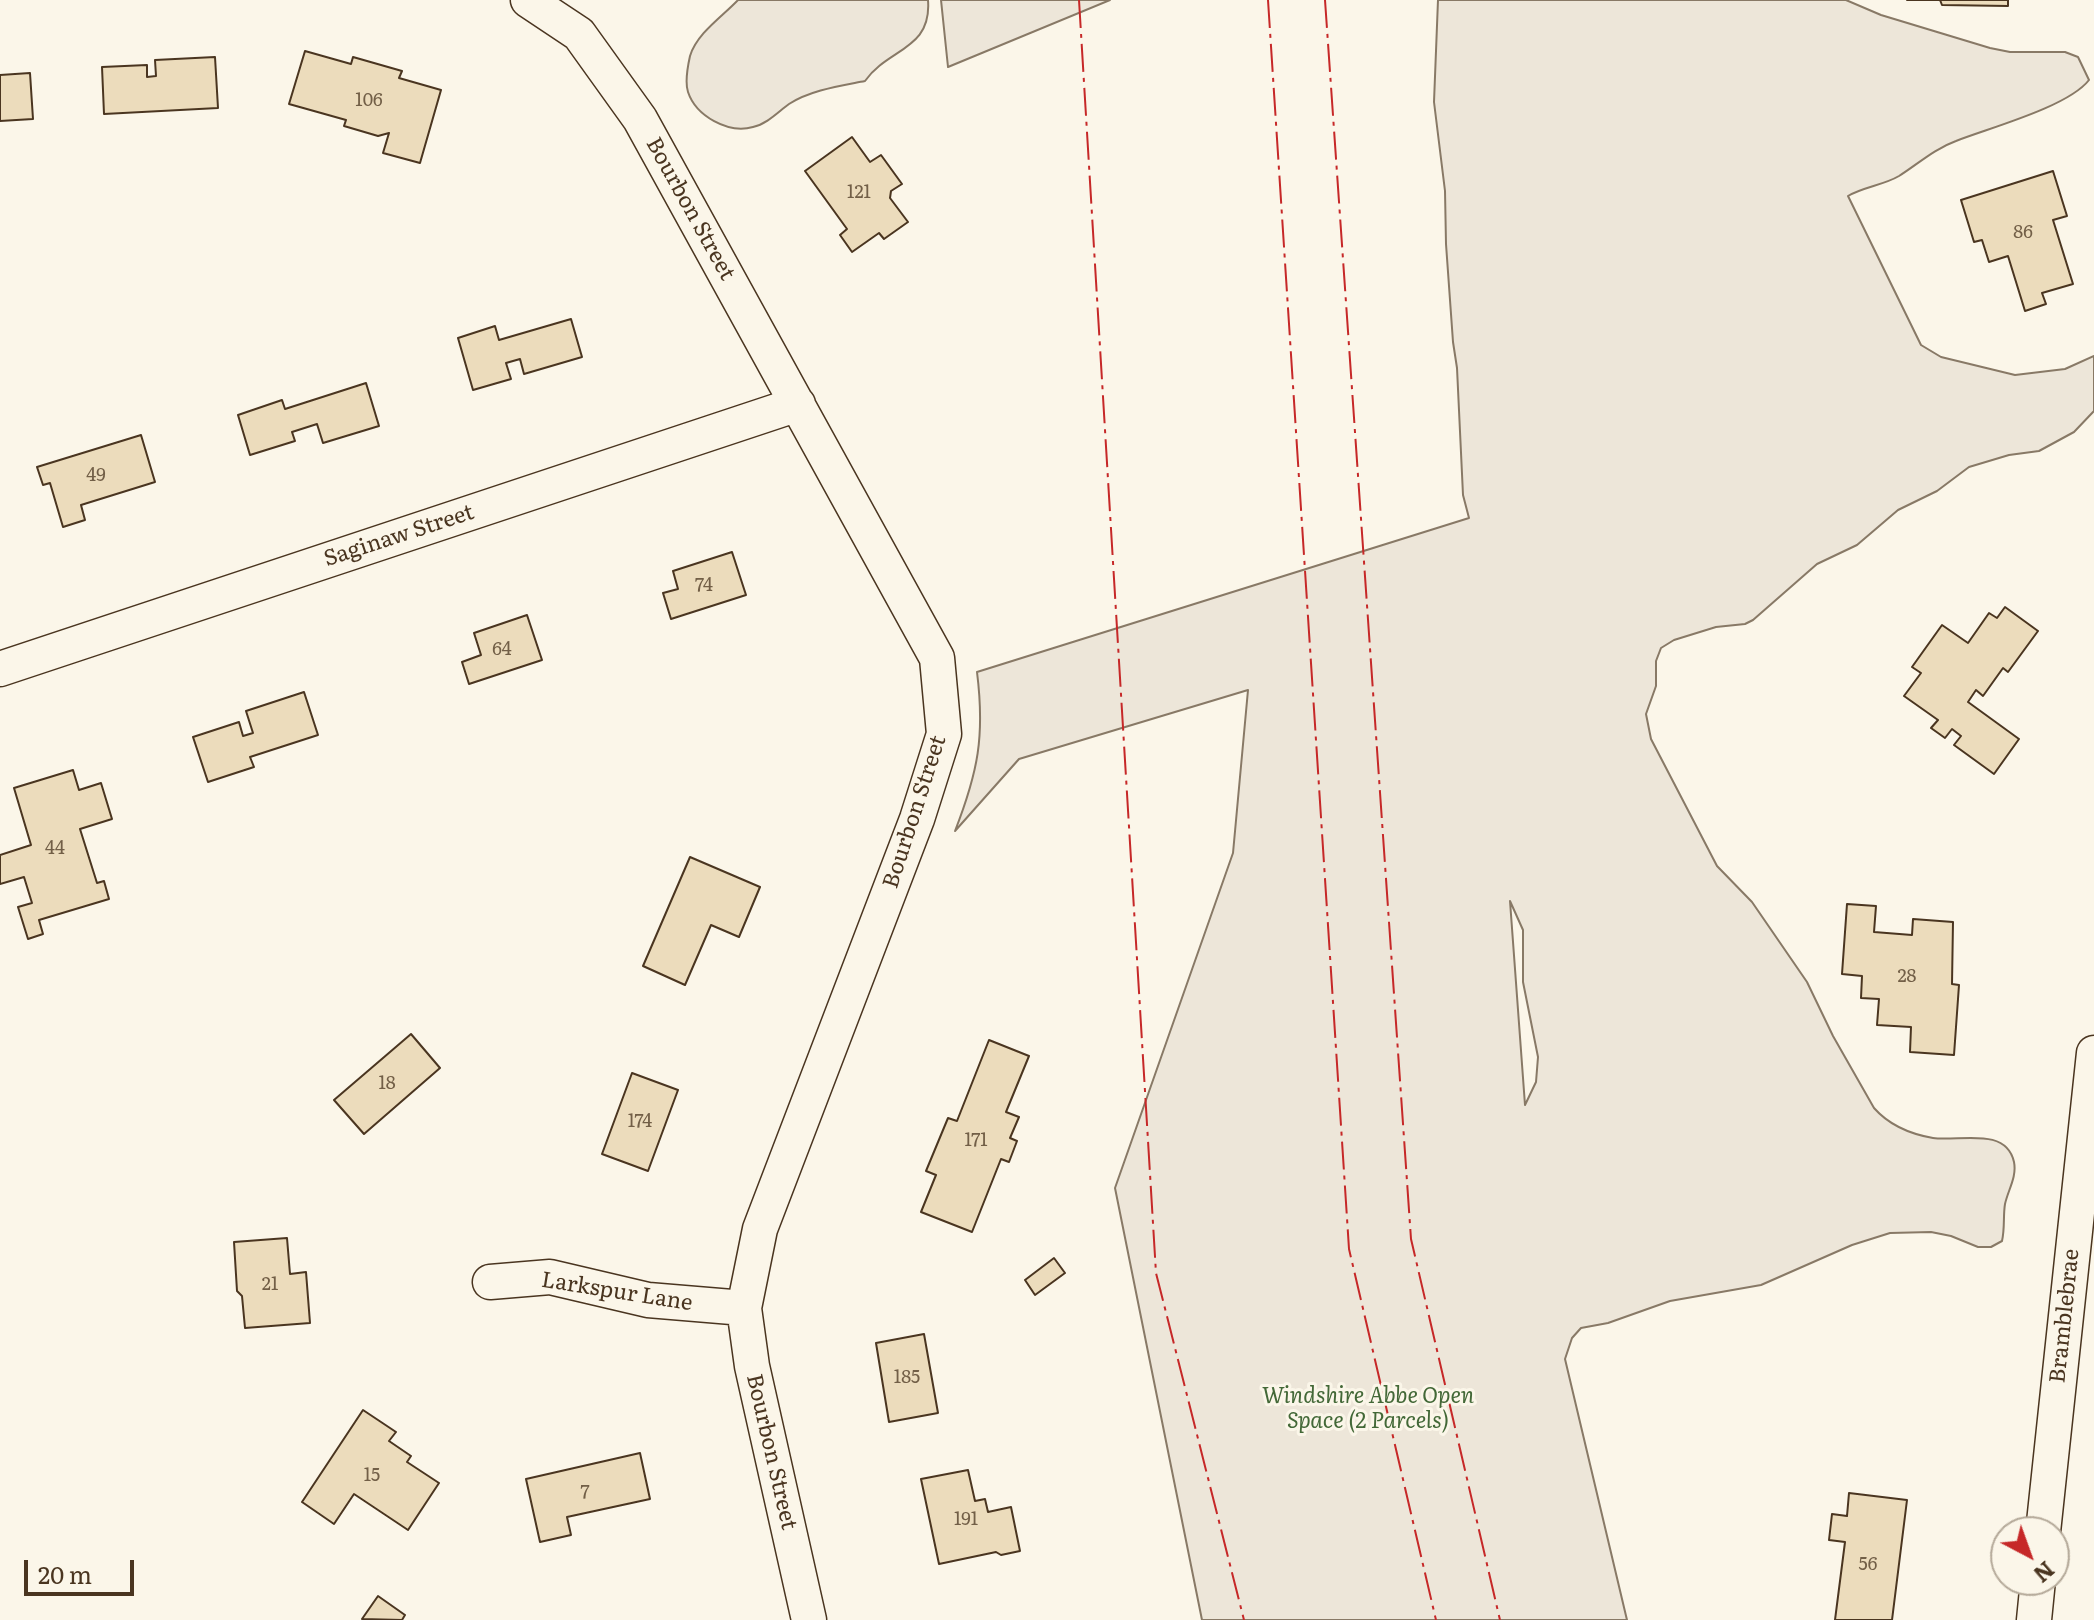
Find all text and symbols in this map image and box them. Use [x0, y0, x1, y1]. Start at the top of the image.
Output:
house number: 106 [355, 90, 383, 112]
street label: Bourbon Street [640, 133, 740, 285]
house number: 121 [847, 182, 871, 204]
house number: 86 [2013, 222, 2033, 244]
house number: 49 [86, 465, 106, 487]
street label: Saginaw Street [321, 499, 477, 573]
house number: 74 [695, 575, 713, 597]
house number: 64 [492, 639, 512, 661]
street label: Bourbon Street [878, 732, 952, 892]
house number: 44 [45, 838, 65, 860]
house number: 28 [1897, 966, 1917, 988]
house number: 18 [378, 1073, 396, 1095]
house number: 174 [628, 1111, 652, 1133]
house number: 171 [964, 1130, 988, 1152]
street label: Bramblebrae [2045, 1248, 2085, 1384]
street label: Larkspur Lane [540, 1267, 694, 1317]
house number: 21 [262, 1274, 278, 1296]
house number: 185 [894, 1367, 920, 1389]
street label: Bourbon Street [740, 1371, 802, 1533]
park label: Windshire Abbe Open Space (2 Parcels) [1262, 1384, 1474, 1436]
house number: 15 [364, 1465, 380, 1487]
house number: 7 [580, 1482, 590, 1504]
house number: 191 [954, 1509, 978, 1531]
north arrow [1990, 1516, 2070, 1596]
scale bar [28, 1544, 138, 1594]
house number: 56 [1859, 1554, 1877, 1576]
text: N [2027, 1554, 2063, 1591]
text: 20 m [38, 1556, 92, 1591]

